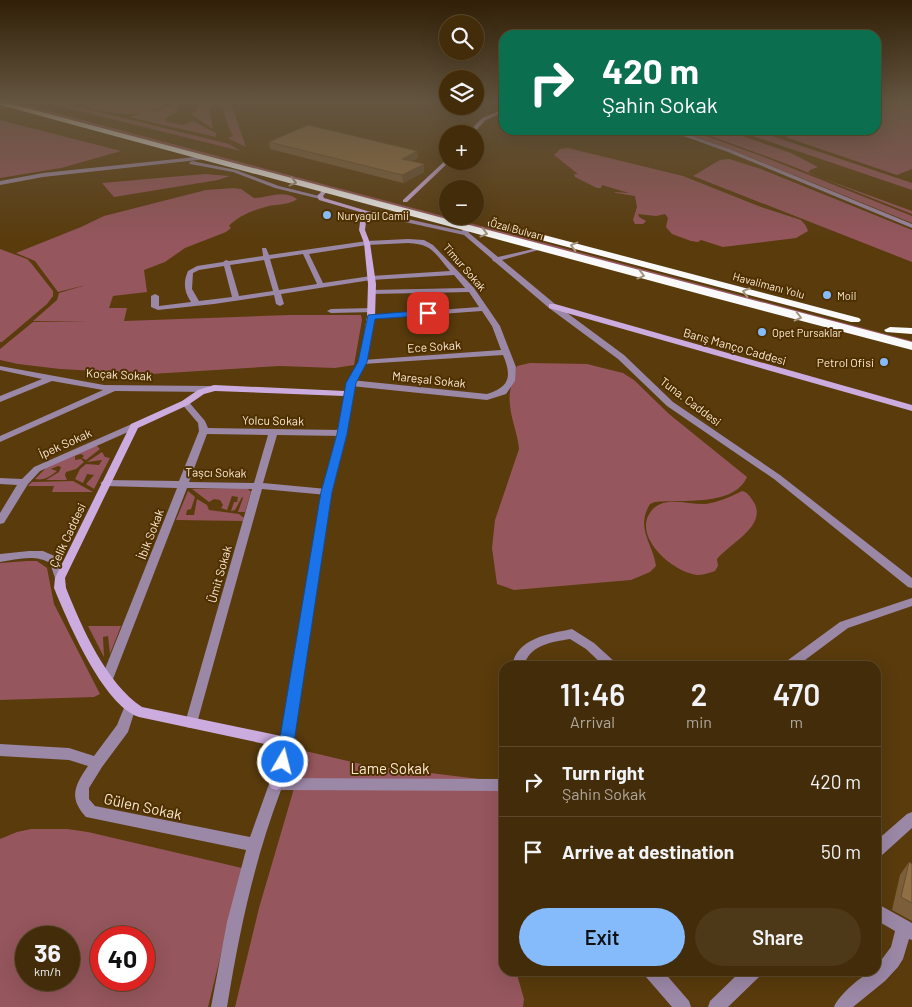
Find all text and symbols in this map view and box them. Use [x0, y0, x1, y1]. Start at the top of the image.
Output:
map controls [439, 15, 484, 225]
button: search [439, 15, 484, 60]
text: 420 m [602, 49, 699, 91]
icon: right [519, 50, 584, 115]
button: layers [439, 70, 484, 115]
text: Şahin Sokak [602, 91, 718, 117]
button: + [439, 125, 484, 170]
one-way arrow [289, 176, 298, 187]
button: − [439, 180, 484, 225]
marker: Nuryagül Camii [321, 209, 333, 221]
place label: Nuryagül Camii [337, 209, 409, 222]
street label: Özal Bulvarı [489, 215, 545, 242]
one-way arrow [480, 227, 489, 238]
street label: Timur Sokak [441, 240, 490, 294]
one-way arrow [570, 241, 579, 252]
street label: Havalimanı Yolu [732, 269, 807, 301]
one-way arrow [636, 270, 645, 280]
one-way arrow [742, 287, 751, 298]
marker: Moil [821, 289, 833, 301]
place label: Moil [837, 289, 856, 302]
pin [407, 292, 449, 334]
icon: arrive [414, 299, 442, 327]
one-way arrow [794, 311, 802, 321]
street label: Barış Manço Caddesi [682, 325, 788, 367]
marker: Opet Pursaklar [756, 326, 768, 338]
place label: Opet Pursaklar [772, 326, 842, 339]
street label: Ece Sokak [407, 337, 461, 355]
place label: Petrol Ofisi [817, 355, 874, 369]
marker: Petrol Ofisi [878, 356, 890, 368]
street label: Koçak Sokak [86, 365, 152, 383]
street label: Mareşal Sokak [391, 368, 467, 390]
street label: Tuna. Caddesi [658, 374, 724, 428]
street label: Yolcu Sokak [242, 412, 304, 428]
street label: İpek Sokak [37, 425, 93, 461]
street label: Taşcı Sokak [185, 464, 247, 480]
street label: Çelik Caddesi [46, 501, 88, 569]
street label: İbik Sokak [134, 507, 166, 561]
street label: Ümit Sokak [204, 544, 234, 604]
text: 11:46 [560, 676, 625, 712]
text: 2 [691, 676, 707, 712]
text: 470 [773, 676, 820, 712]
text: Arrival [570, 712, 615, 731]
text: min [686, 712, 712, 731]
text: m [790, 712, 803, 731]
position arrow [256, 735, 308, 787]
street label: Lame Sokak [351, 759, 430, 777]
text: Turn right [562, 761, 644, 784]
icon: right [519, 768, 547, 796]
text: 420 m [810, 770, 861, 793]
text: Şahin Sokak [562, 784, 646, 803]
street label: Gülen Sokak [102, 789, 184, 823]
icon: arrive [519, 838, 547, 866]
text: Arrive at destination [562, 840, 734, 863]
text: 50 m [821, 840, 861, 863]
button: Exit [519, 908, 685, 966]
button: Share [695, 908, 861, 966]
speed limit sign: 40 [90, 926, 155, 991]
text: 36 [34, 937, 61, 967]
text: km/h [34, 964, 61, 978]

